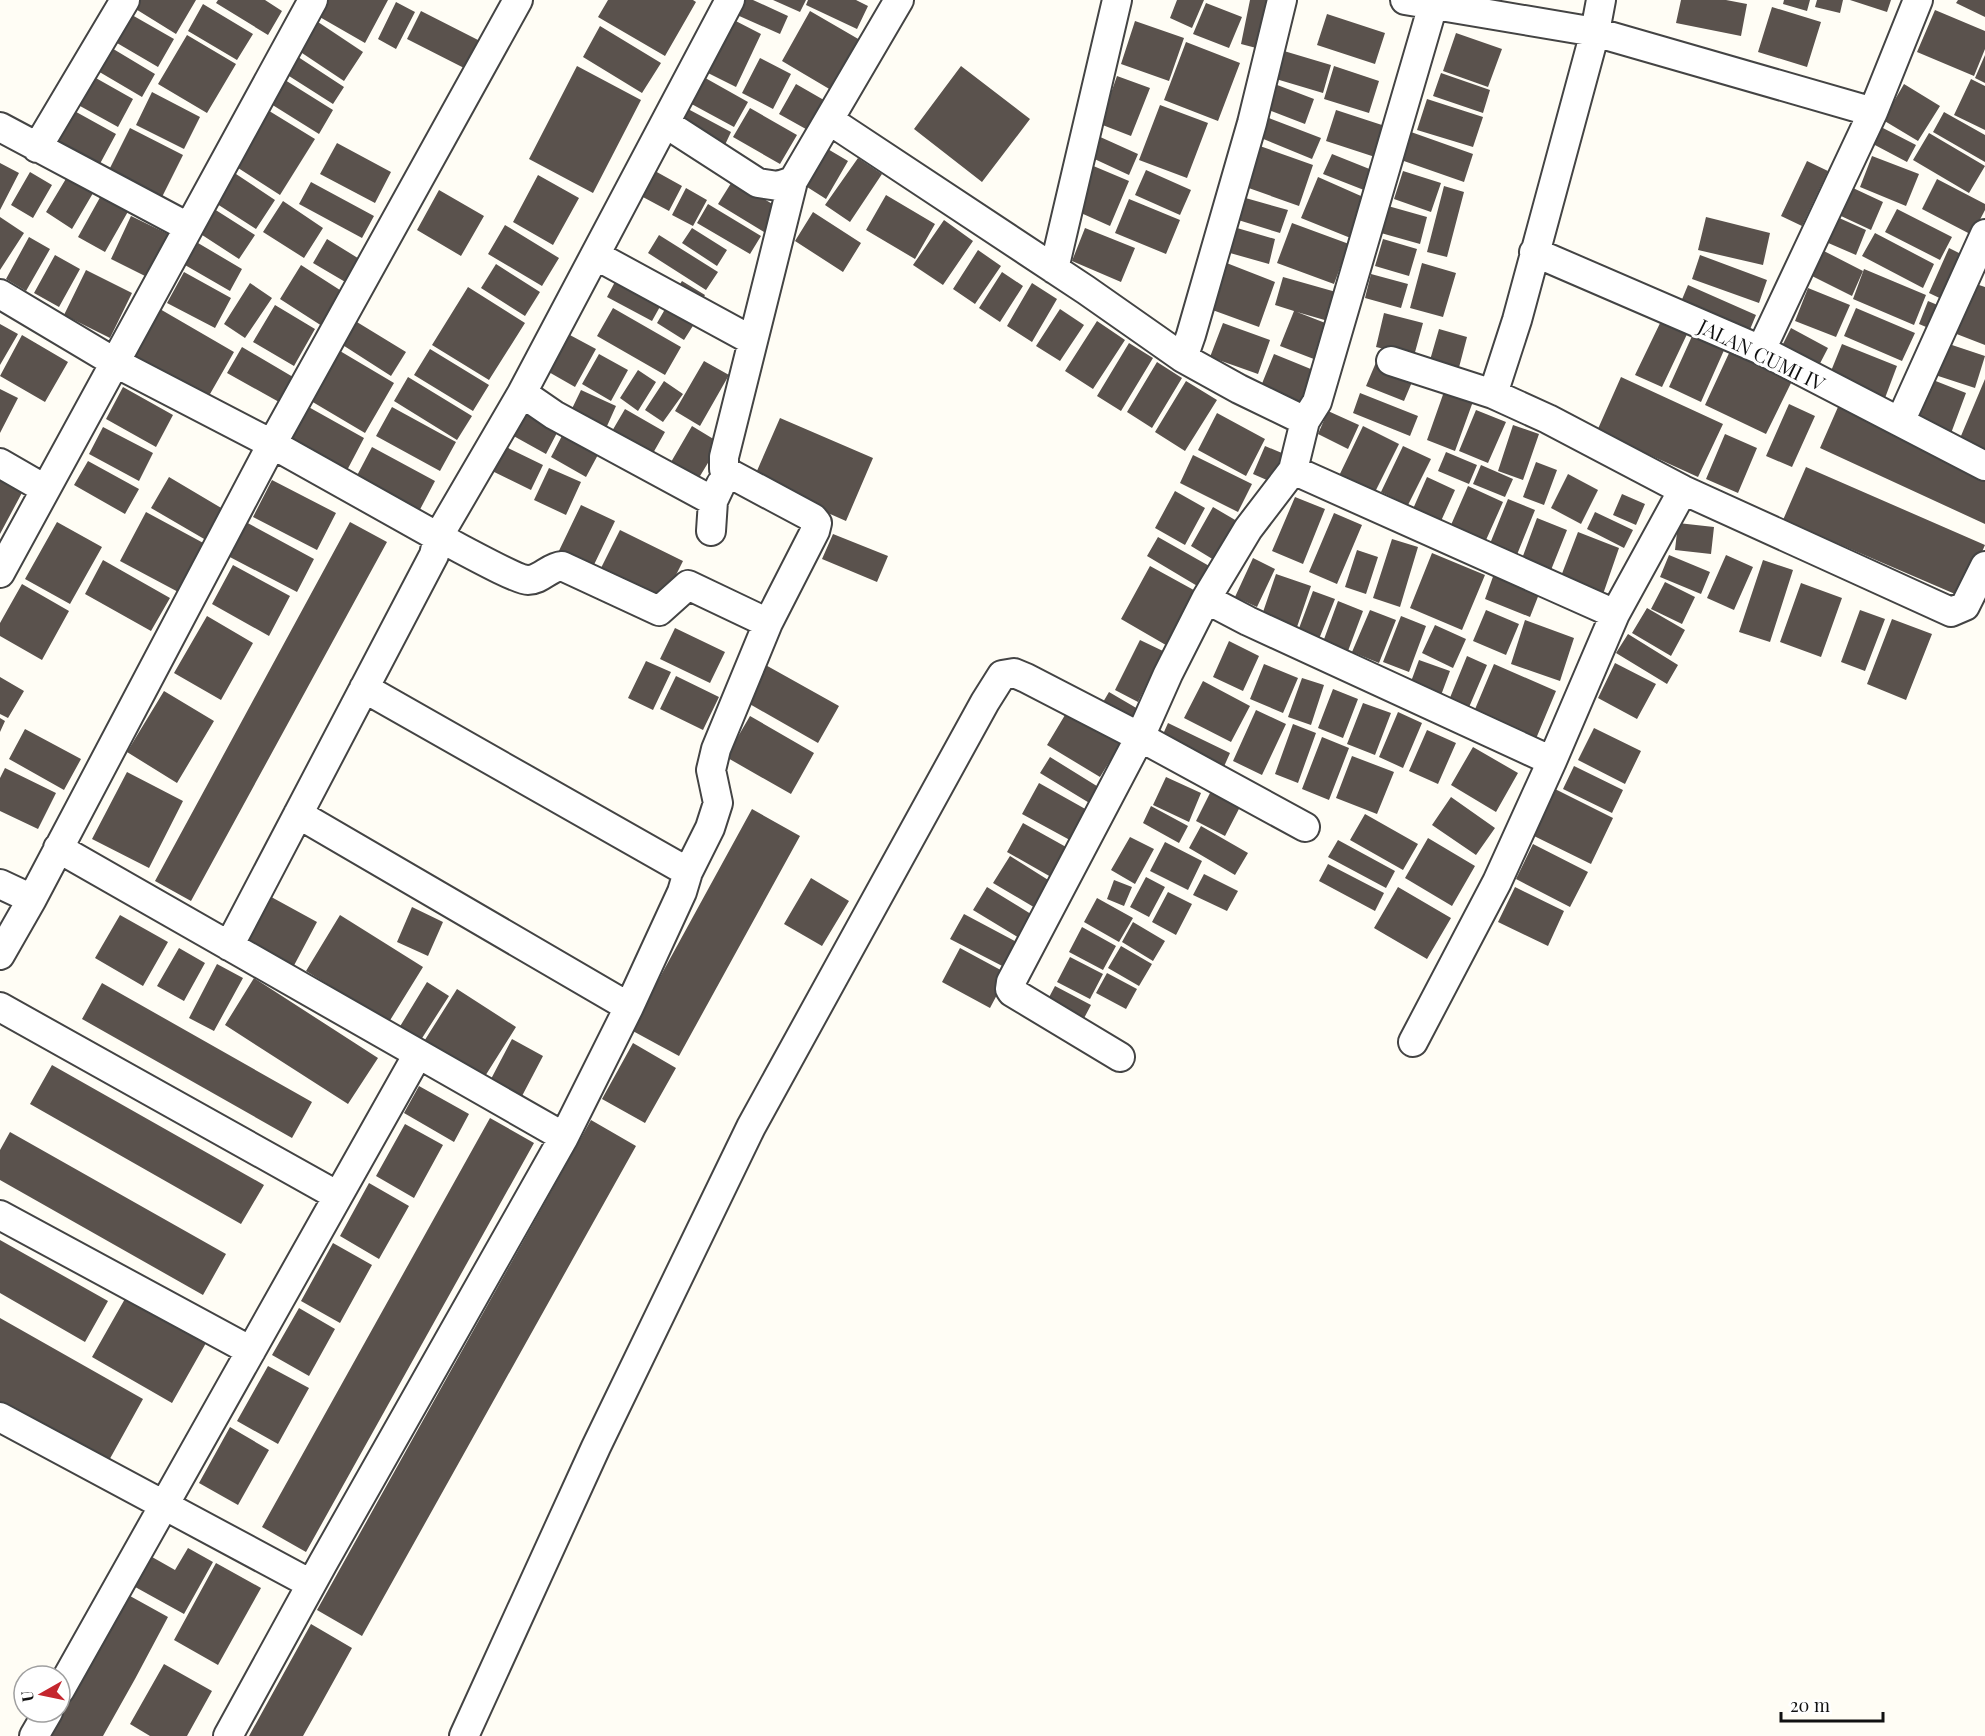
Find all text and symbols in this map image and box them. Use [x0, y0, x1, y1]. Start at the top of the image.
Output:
street label: JALAN CUMI IV [1693, 311, 1830, 396]
north arrow [12, 1664, 72, 1724]
scale bar [1781, 1685, 1883, 1723]
text: U [15, 1689, 38, 1704]
text: 20 m [1790, 1693, 1830, 1717]

